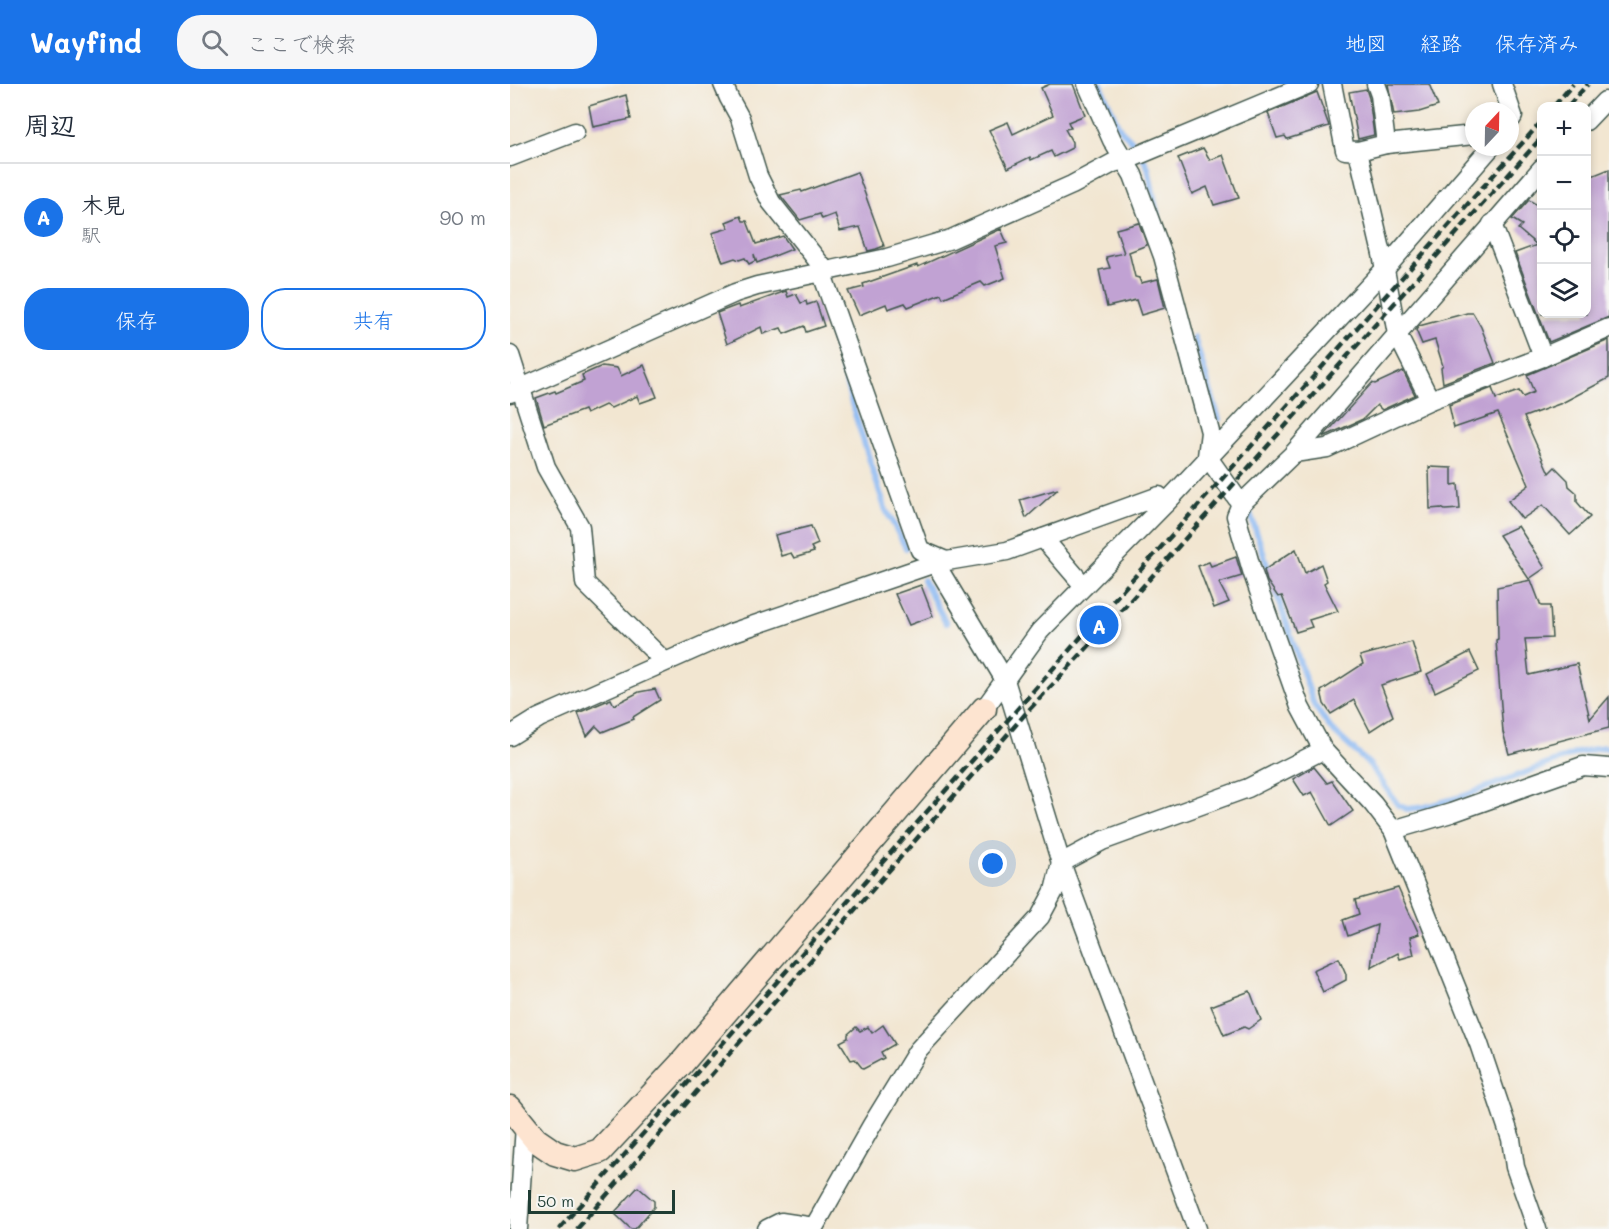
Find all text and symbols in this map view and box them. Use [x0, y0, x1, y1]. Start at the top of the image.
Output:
search box [177, 15, 597, 69]
text: Wayfind [30, 24, 141, 60]
icon: search [198, 26, 231, 59]
text: ここで検索 [246, 29, 356, 58]
text: 地図 [1345, 29, 1387, 56]
text: 経路 [1420, 29, 1462, 56]
text: 保存済み [1495, 29, 1579, 56]
north arrow [1465, 102, 1519, 156]
map controls [1537, 102, 1591, 318]
button: + [1537, 102, 1591, 156]
text: 周辺 [24, 108, 76, 142]
button: − [1537, 156, 1591, 210]
text: 木見 [81, 190, 125, 219]
text: A [37, 204, 50, 230]
text: 90 m [440, 204, 486, 230]
button: locate [1537, 210, 1591, 264]
text: 駅 [81, 221, 101, 247]
button: layers [1537, 264, 1591, 318]
button: 保存 [24, 288, 249, 350]
button: 共有 [261, 288, 486, 350]
pin: A [1080, 602, 1118, 648]
your location [978, 849, 1007, 878]
scale bar [528, 1187, 675, 1214]
text: 50 m [537, 1190, 574, 1211]

